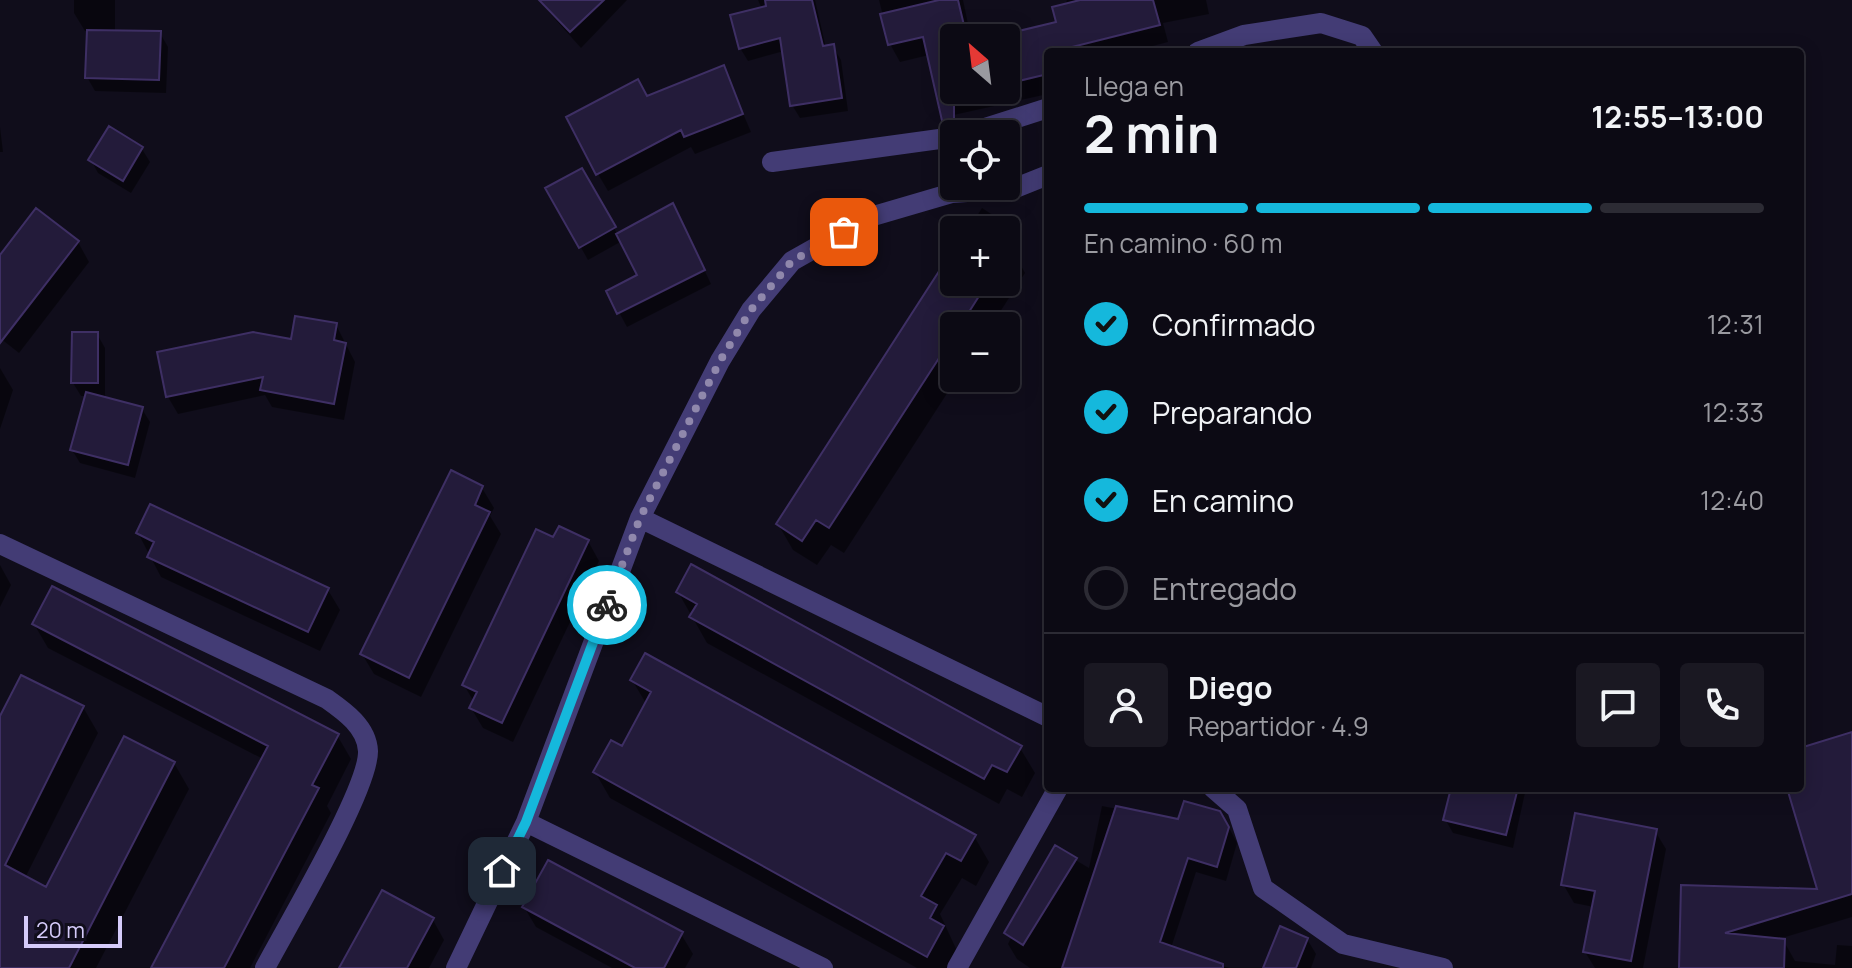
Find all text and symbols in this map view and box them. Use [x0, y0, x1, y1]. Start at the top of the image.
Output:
north arrow [940, 24, 1020, 104]
map controls [940, 24, 1020, 392]
text: Llega en [1084, 68, 1184, 104]
text: 12:55–13:00 [1591, 96, 1764, 137]
text: 2 min [1084, 98, 1219, 169]
button: locate [940, 120, 1020, 200]
pin [810, 198, 878, 266]
icon: bag [822, 210, 866, 254]
button: + [940, 216, 1020, 296]
text: En camino · 60 m [1084, 225, 1283, 261]
icon: check [1084, 302, 1128, 346]
text: Confirmado [1152, 304, 1316, 345]
text: 12:31 [1707, 306, 1764, 342]
button: − [940, 312, 1020, 392]
icon: check [1084, 390, 1128, 434]
text: Preparando [1152, 392, 1312, 433]
text: 12:33 [1703, 394, 1764, 430]
icon: check [1084, 478, 1128, 522]
text: En camino [1152, 480, 1294, 521]
text: 12:40 [1700, 482, 1764, 518]
courier [567, 565, 647, 645]
text: Entregado [1152, 568, 1297, 609]
icon: bike [585, 583, 629, 627]
button: person [1084, 663, 1168, 747]
button: chat [1576, 663, 1660, 747]
button: phone [1680, 663, 1764, 747]
text: Diego [1188, 667, 1273, 708]
text: Repartidor · 4.9 [1188, 708, 1369, 744]
pin [468, 837, 536, 905]
icon: home [480, 849, 524, 893]
scale bar [24, 912, 122, 948]
text: 20 m [36, 915, 85, 945]

